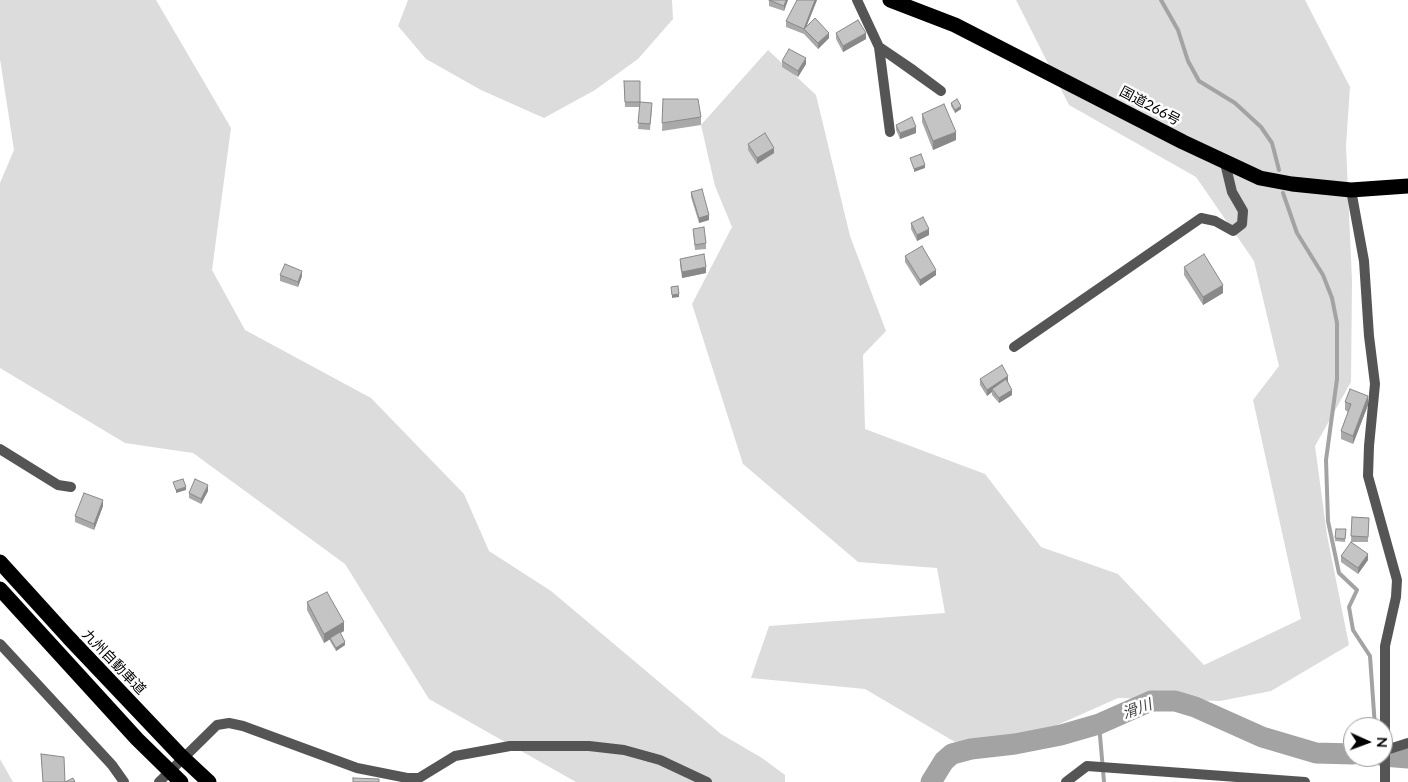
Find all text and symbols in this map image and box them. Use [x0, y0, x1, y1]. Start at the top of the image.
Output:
street label: 国道266号 [1117, 83, 1183, 129]
street label: 九州自動車道 [79, 626, 149, 698]
water label: 滑川 [1120, 695, 1154, 723]
north arrow [1343, 717, 1393, 767]
text: N [1374, 737, 1391, 748]

